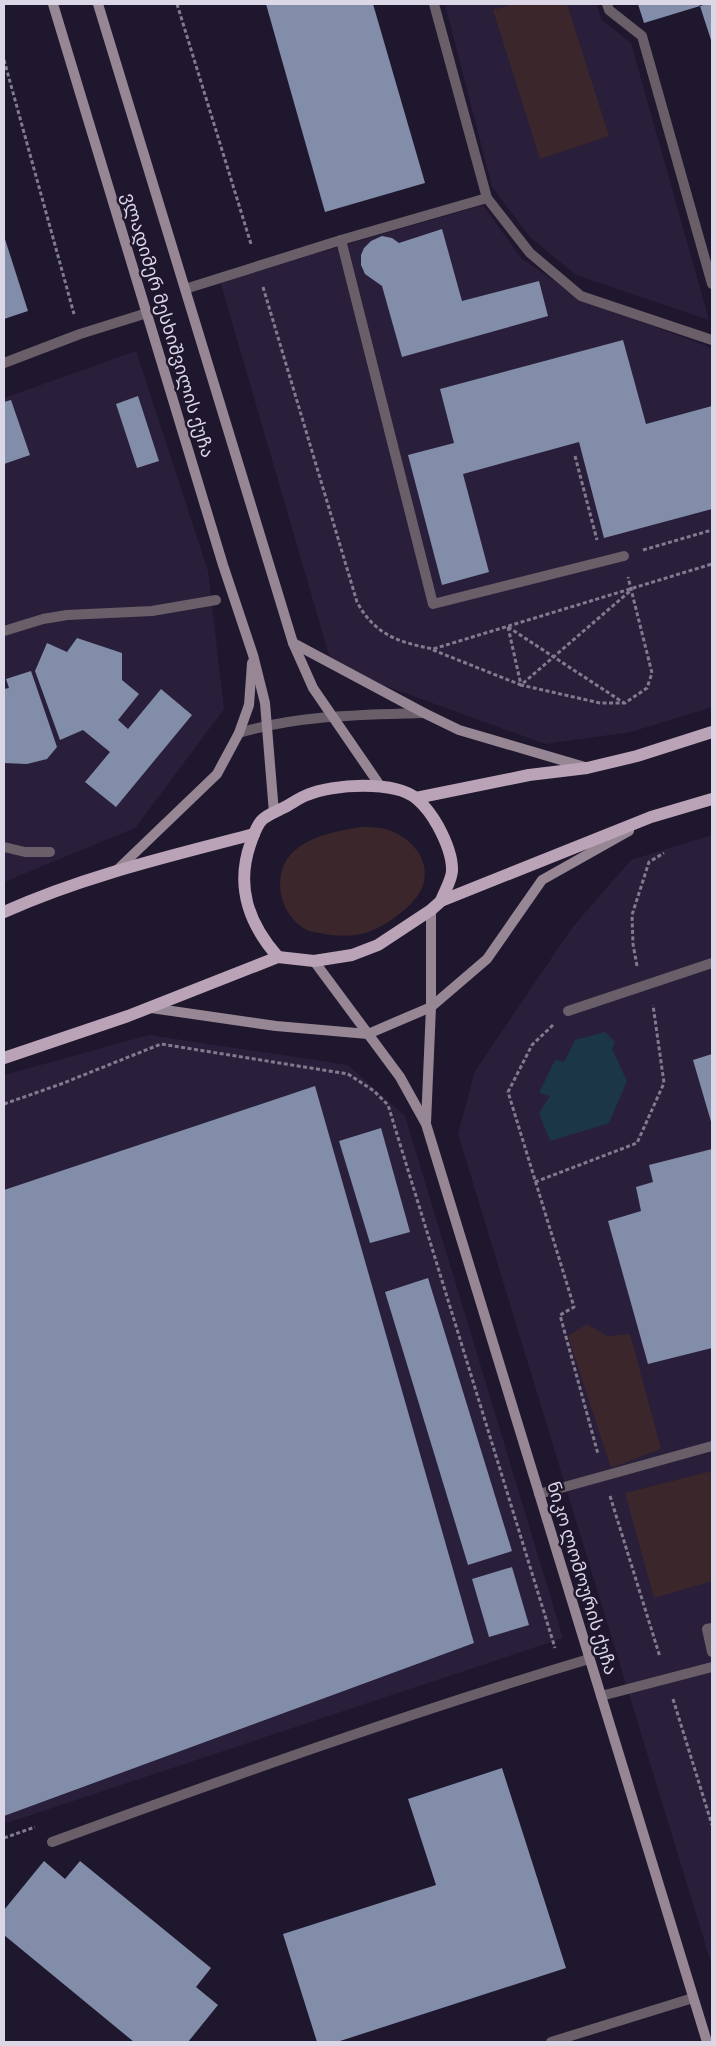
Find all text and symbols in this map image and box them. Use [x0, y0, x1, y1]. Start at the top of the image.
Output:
street label: ვლადიმერ მესხიშვილის ქუჩა [117, 190, 219, 460]
street label: ნიკო ლომოურის ქუჩა [542, 1479, 622, 1677]

